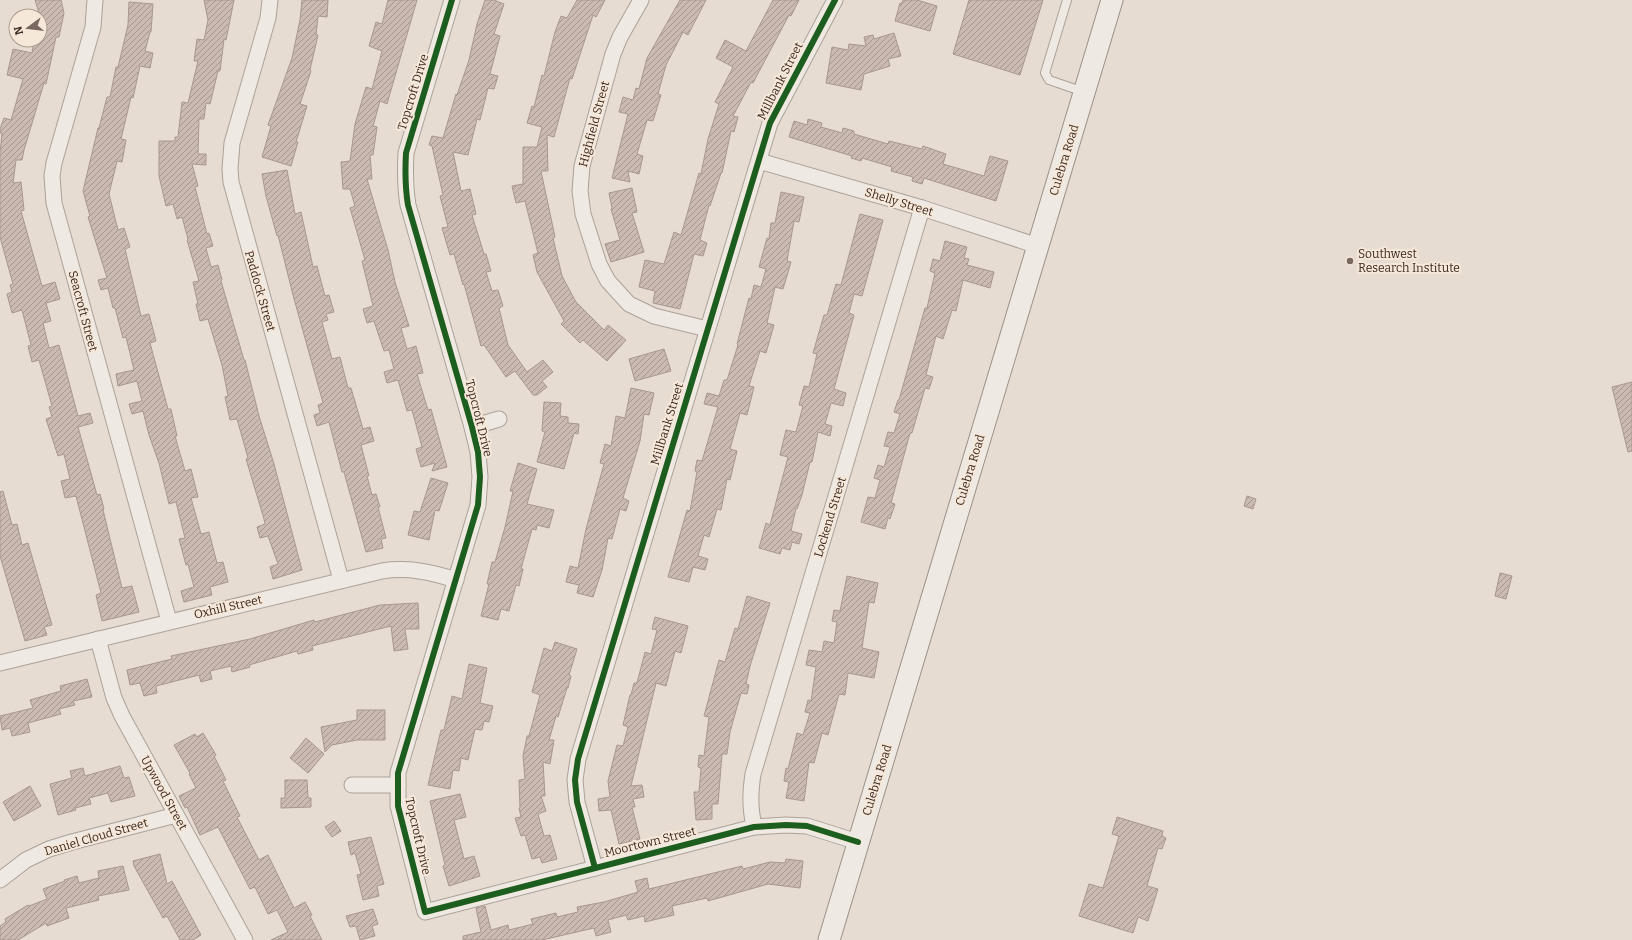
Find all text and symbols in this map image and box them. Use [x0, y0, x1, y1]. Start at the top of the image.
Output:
north arrow [8, 8, 48, 48]
text: N [11, 24, 26, 36]
street label: Millbank Street [754, 39, 806, 122]
street label: Topcroft Drive [395, 52, 431, 132]
street label: Highfield Street [576, 79, 612, 169]
street label: Culebra Road [1047, 123, 1081, 197]
street label: Shelly Street [863, 185, 935, 219]
place label: Southwest Research Institute [1358, 247, 1460, 275]
street label: Paddock Street [242, 249, 278, 334]
marker: Southwest Research Institute [1345, 256, 1355, 266]
street label: Seacroft Street [65, 269, 101, 354]
street label: Topcroft Drive [463, 378, 495, 458]
street label: Millbank Street [648, 381, 686, 467]
street label: Culebra Road [953, 433, 987, 507]
street label: Lockend Street [811, 475, 849, 559]
street label: Oxhill Street [193, 592, 264, 622]
street label: Culebra Road [860, 743, 894, 817]
street label: Upwood Street [138, 754, 190, 833]
street label: Topcroft Drive [402, 796, 434, 876]
street label: Daniel Cloud Street [43, 815, 150, 858]
street label: Moortown Street [603, 824, 698, 860]

